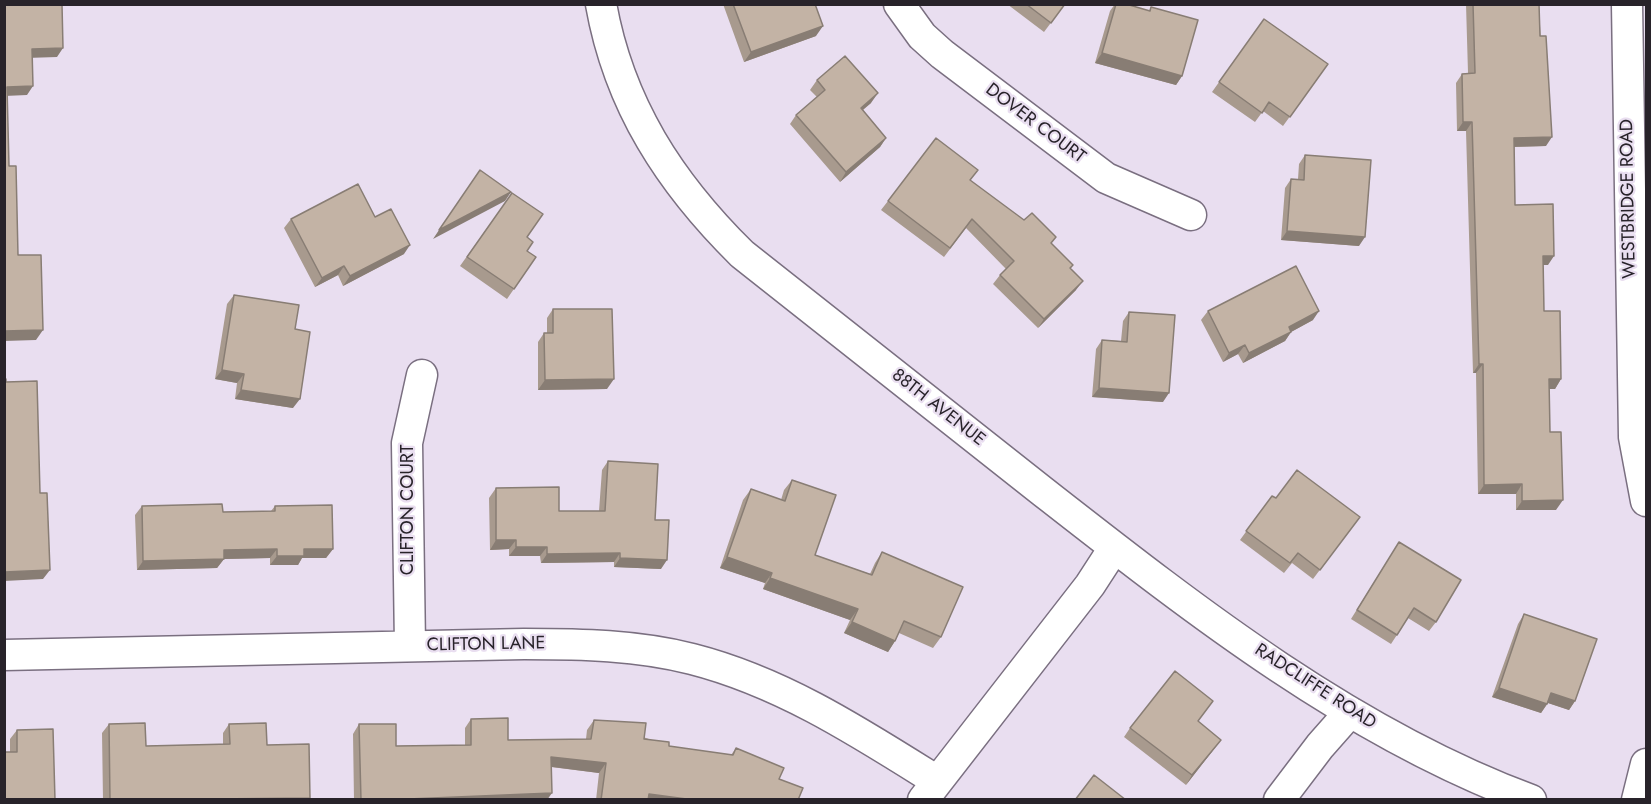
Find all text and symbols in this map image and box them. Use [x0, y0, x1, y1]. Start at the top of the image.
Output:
street label: DOVER COURT [981, 79, 1089, 169]
street label: WESTBRIDGE ROAD [1617, 119, 1641, 279]
street label: 88TH AVENUE [887, 365, 989, 451]
street label: CLIFTON COURT [398, 445, 420, 575]
street label: CLIFTON LANE [426, 633, 546, 657]
street label: RADCLIFFE ROAD [1250, 640, 1380, 734]

